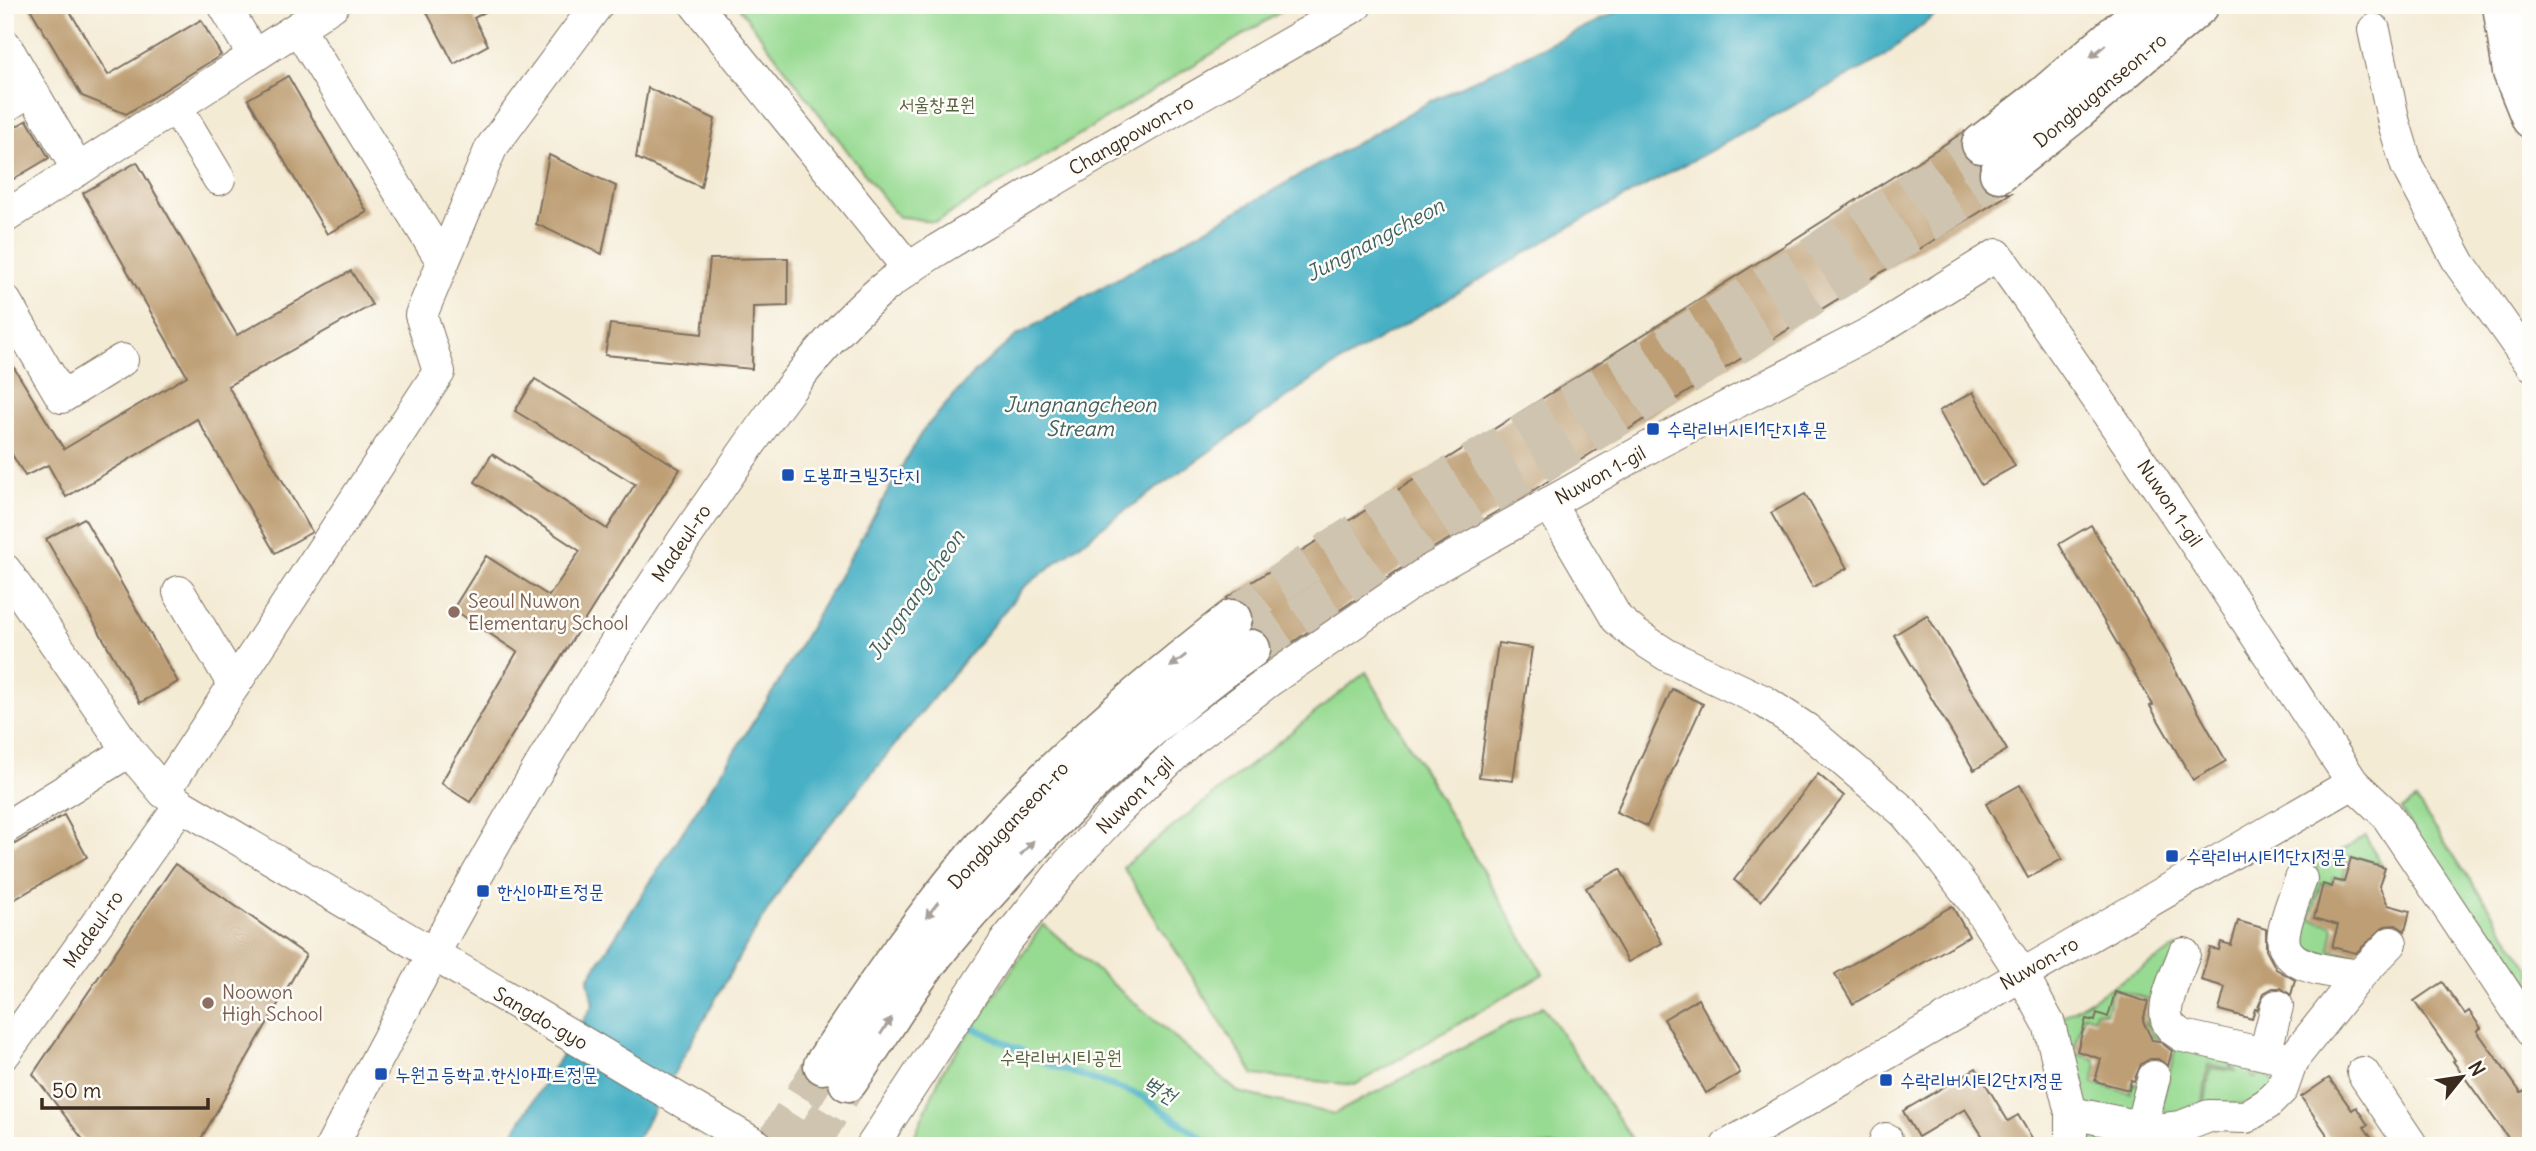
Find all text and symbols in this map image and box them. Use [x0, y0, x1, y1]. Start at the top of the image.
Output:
street label: Dongbuganseon-ro [2029, 27, 2171, 153]
one-way arrow [2089, 43, 2107, 58]
street label: Changpowon-ro [1064, 90, 1198, 180]
park label: 서울창포원 [899, 92, 975, 116]
water label: Jungnangcheon [1301, 191, 1449, 287]
water label: Jungnangcheon Stream [1004, 391, 1157, 442]
place label: 수락리버시티1단지후문 [1667, 417, 1827, 441]
marker: 수락리버시티1단지후문 [1645, 421, 1661, 437]
street label: Nuwon 1-gil [1550, 440, 1650, 510]
street label: Nuwon 1-gil [2132, 455, 2208, 551]
place label: 도봉파크빌3단지 [802, 463, 920, 487]
marker: 도봉파크빌3단지 [780, 467, 796, 483]
street label: Madeul-ro [646, 499, 716, 587]
water label: Jungnangcheon [861, 524, 971, 665]
place label: Seoul Nuwon Elementary School [468, 589, 629, 635]
marker: Seoul Nuwon Elementary School [446, 604, 462, 620]
one-way arrow [1169, 654, 1187, 669]
street label: Nuwon 1-gil [1091, 751, 1179, 839]
street label: Dongbuganseon-ro [943, 756, 1073, 894]
one-way arrow [1019, 840, 1035, 857]
place label: 수락리버시티1단지정문 [2186, 844, 2346, 868]
marker: 수락리버시티1단지정문 [2164, 848, 2180, 864]
place label: 한신아파트정문 [497, 879, 604, 903]
marker: 한신아파트정문 [475, 883, 491, 899]
street label: Madeul-ro [58, 886, 128, 972]
one-way arrow [925, 900, 940, 918]
street label: Nuwon-ro [1995, 931, 2083, 995]
place label: Noowon High School [222, 980, 323, 1026]
street label: Sangdo-gyo [489, 981, 593, 1055]
marker: Noowon High School [200, 995, 216, 1011]
one-way arrow [879, 1017, 893, 1035]
north arrow [2428, 1042, 2498, 1112]
park label: 수락리버시티공원 [1000, 1045, 1122, 1069]
text: N [2463, 1057, 2490, 1080]
place label: 누원고등학교.한신아파트정문 [395, 1062, 598, 1086]
marker: 누원고등학교.한신아파트정문 [373, 1066, 389, 1082]
scale bar [42, 1067, 208, 1111]
place label: 수락리버시티2단지정문 [1900, 1068, 2063, 1092]
water label: 벽천 [1139, 1069, 1183, 1111]
marker: 수락리버시티2단지정문 [1878, 1072, 1894, 1088]
text: 50 m [52, 1077, 101, 1104]

